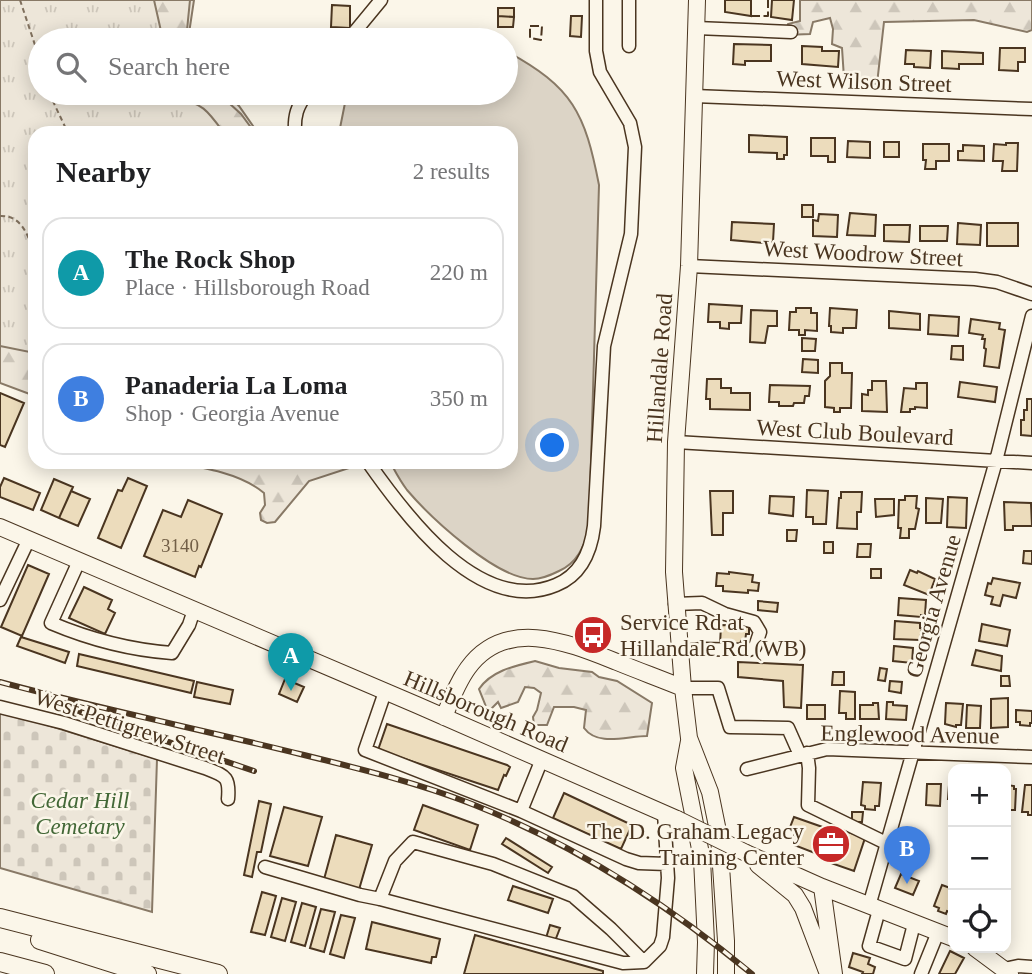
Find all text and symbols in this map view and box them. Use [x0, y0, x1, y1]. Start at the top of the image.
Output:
search box [28, 28, 518, 105]
icon: search [52, 48, 90, 86]
text: Search here [108, 52, 230, 81]
street label: West Wilson Street [776, 66, 953, 97]
text: Nearby [56, 155, 151, 188]
text: 2 results [413, 159, 490, 184]
street label: West Woodrow Street [762, 236, 964, 271]
text: The Rock Shop [125, 245, 296, 274]
text: A [73, 260, 89, 285]
text: 220 m [430, 260, 488, 285]
text: Place · Hillsborough Road [125, 275, 370, 300]
street label: Hillandale Road [642, 292, 677, 444]
text: Panaderia La Loma [125, 371, 347, 400]
text: B [73, 386, 89, 411]
text: 350 m [430, 386, 488, 411]
text: Shop · Georgia Avenue [125, 401, 339, 426]
street label: West Club Boulevard [756, 415, 955, 450]
your location [535, 428, 569, 462]
street label: Georgia Avenue [901, 532, 966, 681]
house number: 3140 [161, 535, 199, 556]
place label: Service Rd at Hillandale Rd (WB) [620, 610, 807, 661]
bus stop icon: Service Rd at Hillandale Rd (WB) [572, 614, 614, 656]
pin: A [268, 633, 314, 691]
street label: Hillsborough Road [400, 666, 572, 757]
street label: West Pettigrew Street [31, 684, 229, 769]
street label: Englewood Avenue [820, 720, 1000, 749]
map controls [948, 764, 1011, 953]
button: + [948, 764, 1011, 827]
park label: Cedar Hill Cemetary [30, 788, 130, 839]
place label: The D. Graham Legacy Training Center [587, 819, 804, 870]
office icon: The D. Graham Legacy Training Center [810, 823, 852, 865]
pin: B [884, 826, 930, 884]
button: − [948, 827, 1011, 890]
button: locate [948, 890, 1011, 953]

